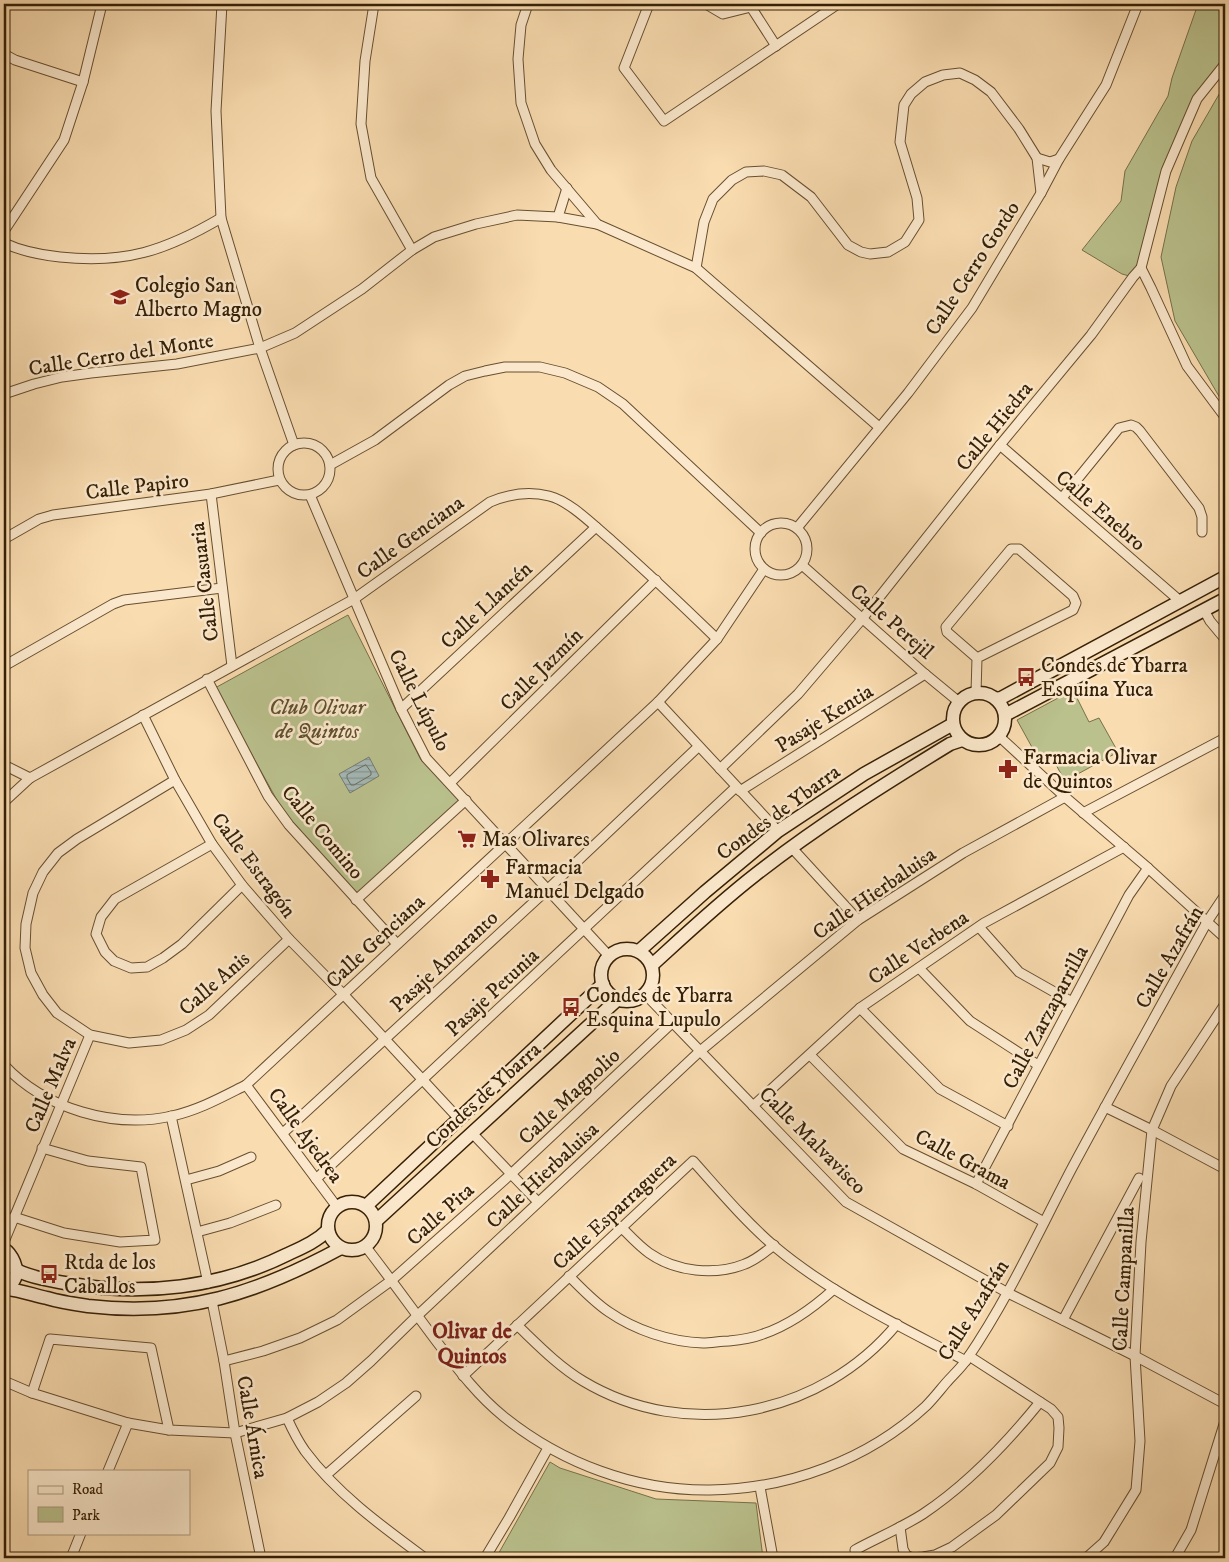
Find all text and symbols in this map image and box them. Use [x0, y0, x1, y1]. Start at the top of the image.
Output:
street label: Calle Cerro Gordo [920, 197, 1026, 341]
place label: Colegio San Alberto Magno [135, 273, 262, 323]
school or university icon: Colegio San Alberto Magno [109, 286, 131, 308]
street label: Calle Cerro del Monte [27, 327, 216, 382]
street label: Calle Hiedra [951, 377, 1039, 477]
street label: Calle Enebro [1050, 465, 1151, 557]
street label: Calle Papiro [84, 468, 190, 506]
street label: Calle Genciana [352, 490, 469, 585]
street label: Calle Casuaria [185, 521, 225, 643]
street label: Calle Llantén [435, 556, 538, 655]
street label: Calle Perejil [844, 578, 939, 666]
street label: Calle Jazmín [495, 623, 589, 717]
street label: Calle Lúpulo [382, 645, 456, 756]
place label: Condes de Ybarra Esquina Yuca [1041, 653, 1188, 703]
bus stop icon: Condes de Ybarra Esquina Yuca [1015, 666, 1037, 688]
street label: Pasaje Kentia [771, 679, 878, 759]
park label: Club Olivar de Quintos [269, 695, 366, 745]
place label: Farmacia Olivar de Quintos [1023, 745, 1157, 795]
pharmacy icon: Farmacia Olivar de Quintos [997, 758, 1019, 780]
street label: Condes de Ybarra [712, 759, 846, 866]
street label: Calle Comino [275, 780, 369, 885]
street label: Calle Estragón [205, 808, 301, 924]
place label: Mas Olivares [482, 827, 590, 853]
supermarket icon: Mas Olivares [456, 828, 478, 850]
street label: Calle Hierbaluisa [808, 842, 941, 946]
place label: Farmacia Manuel Delgado [505, 855, 644, 905]
pharmacy icon: Farmacia Manuel Delgado [479, 868, 501, 890]
street label: Calle Genciana [321, 889, 431, 994]
street label: Calle Azafrán [1130, 901, 1210, 1014]
street label: Pasaje Amaranto [385, 905, 504, 1018]
street label: Calle Verbena [863, 905, 974, 991]
street label: Calle Zarzaparrilla [997, 941, 1095, 1094]
street label: Pasaje Petunia [441, 943, 545, 1043]
street label: Calle Anis [174, 946, 255, 1022]
place label: Condes de Ybarra Esquina Lupulo [586, 983, 733, 1033]
bus stop icon: Condes de Ybarra Esquina Lupulo [560, 996, 582, 1018]
street label: Calle Malva [19, 1034, 83, 1137]
street label: Condes de Ybarra [420, 1037, 547, 1154]
street label: Calle Magnolio [513, 1043, 626, 1151]
street label: Calle Malvavisco [753, 1081, 872, 1200]
street label: Calle Ajedrea [262, 1083, 349, 1188]
street label: Calle Hierbaluisa [481, 1117, 605, 1235]
street label: Calle Grama [910, 1124, 1015, 1196]
street label: Calle Esparraguera [547, 1148, 682, 1276]
street label: Calle Pita [402, 1178, 480, 1252]
street label: Calle Campanilla [1107, 1206, 1141, 1352]
place label: Rtda de los Caballos [64, 1250, 156, 1300]
street label: Calle Azafrán [933, 1255, 1015, 1366]
bus stop icon: Rtda de los Caballos [38, 1263, 60, 1285]
district label: Olivar de Quintos [432, 1318, 512, 1370]
street label: Calle Árnica [230, 1373, 276, 1481]
legend [28, 1470, 190, 1534]
text: Road [72, 1480, 104, 1499]
text: Park [72, 1506, 101, 1525]

